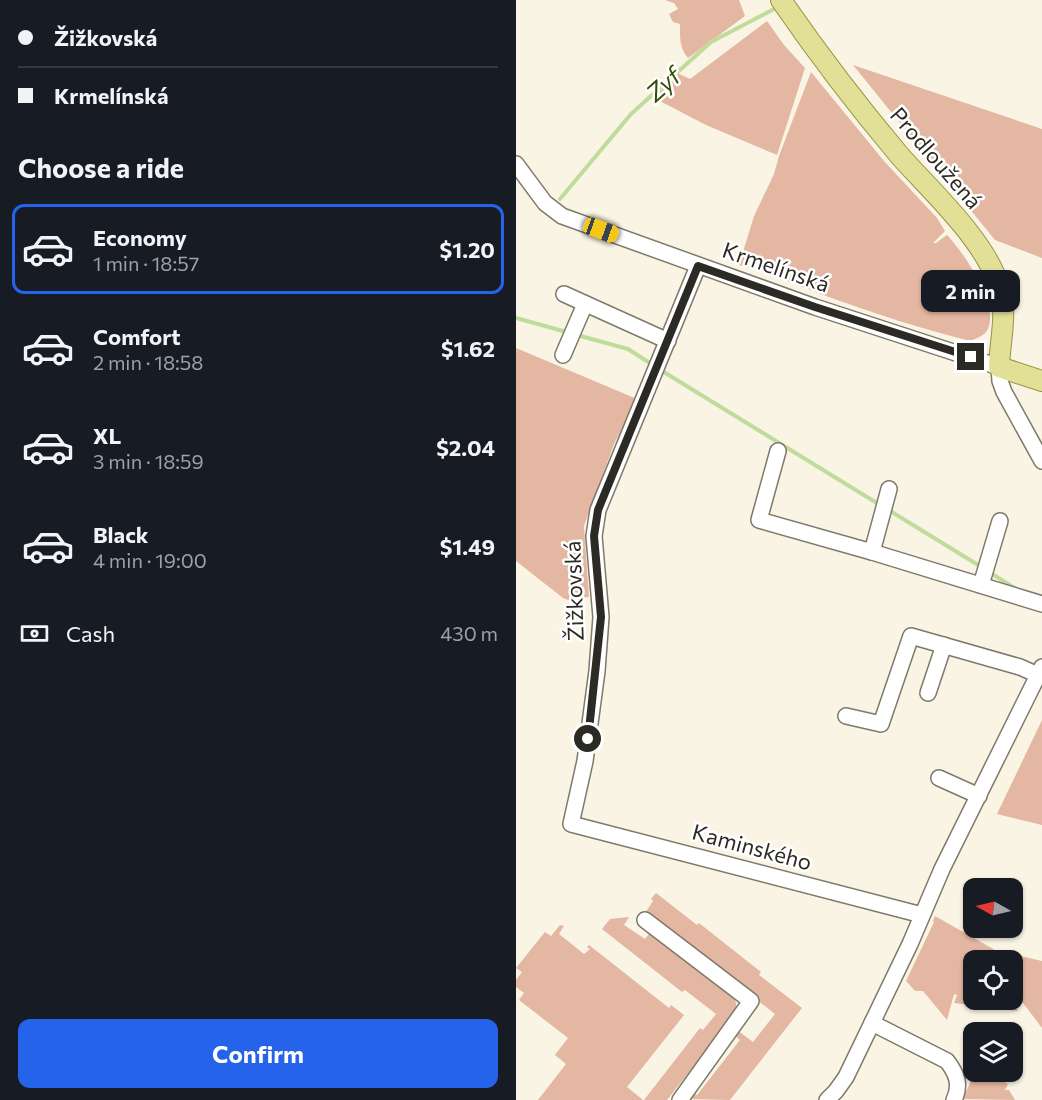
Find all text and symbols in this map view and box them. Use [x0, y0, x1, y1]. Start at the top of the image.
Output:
text: Žižkovská [54, 24, 157, 51]
water label: Zyf [639, 59, 688, 108]
text: Krmelínská [54, 82, 168, 109]
street label: Prodloužená [885, 101, 988, 214]
text: Choose a ride [18, 151, 184, 184]
car [581, 215, 621, 245]
icon: car [21, 222, 75, 276]
text: Economy [93, 224, 187, 251]
text: $1.20 [440, 236, 495, 263]
street label: Krmelínská [719, 236, 833, 297]
text: 1 min · 18:57 [93, 251, 199, 275]
callout: 2 min [922, 270, 1020, 312]
text: 2 min [946, 279, 995, 303]
icon: car [21, 321, 75, 375]
text: Comfort [93, 323, 181, 350]
text: $1.62 [441, 335, 495, 362]
route end [957, 343, 984, 370]
text: 2 min · 18:58 [93, 350, 203, 374]
icon: car [21, 420, 75, 474]
text: XL [93, 422, 121, 449]
text: $2.04 [436, 434, 495, 461]
text: 3 min · 18:59 [93, 449, 204, 473]
icon: car [21, 519, 75, 573]
text: Black [93, 521, 148, 548]
text: $1.49 [440, 533, 495, 560]
street label: Žižkovská [558, 541, 589, 641]
text: 4 min · 19:00 [93, 548, 207, 572]
icon: cash [18, 617, 51, 650]
text: Cash [66, 620, 115, 647]
text: 430 m [440, 621, 498, 645]
route start [574, 725, 601, 752]
street label: Kaminského [689, 818, 815, 875]
north arrow [963, 878, 1023, 938]
map controls [963, 878, 1023, 1082]
button: locate [963, 950, 1023, 1010]
button: Confirm [18, 1019, 498, 1088]
button: layers [963, 1022, 1023, 1082]

